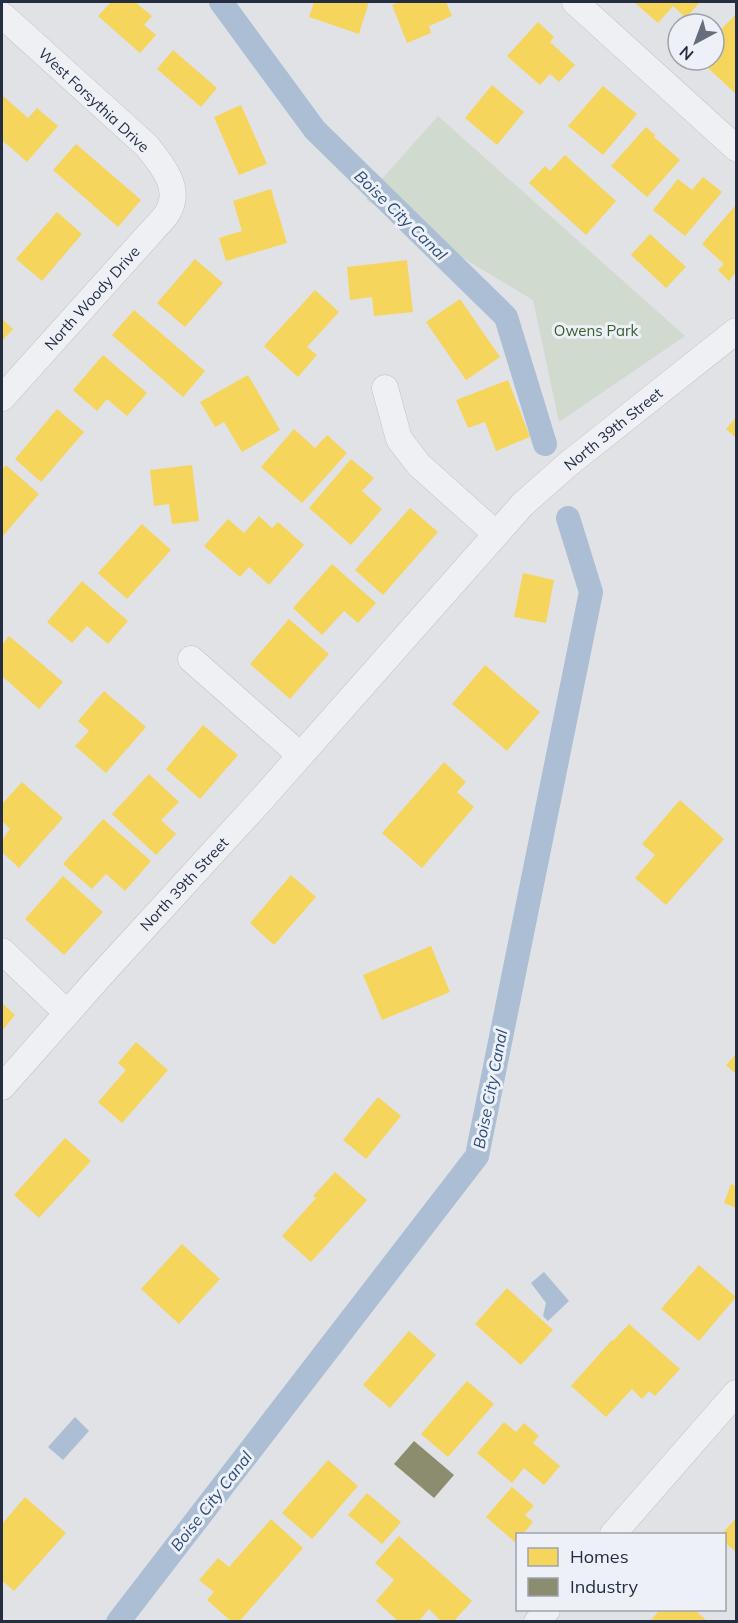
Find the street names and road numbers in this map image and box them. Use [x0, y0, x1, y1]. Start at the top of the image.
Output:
street label: West Forsythia Drive [35, 44, 153, 156]
street label: North Woody Drive [40, 242, 144, 354]
street label: North 39th Street [560, 384, 666, 474]
street label: North 39th Street [136, 833, 232, 935]

